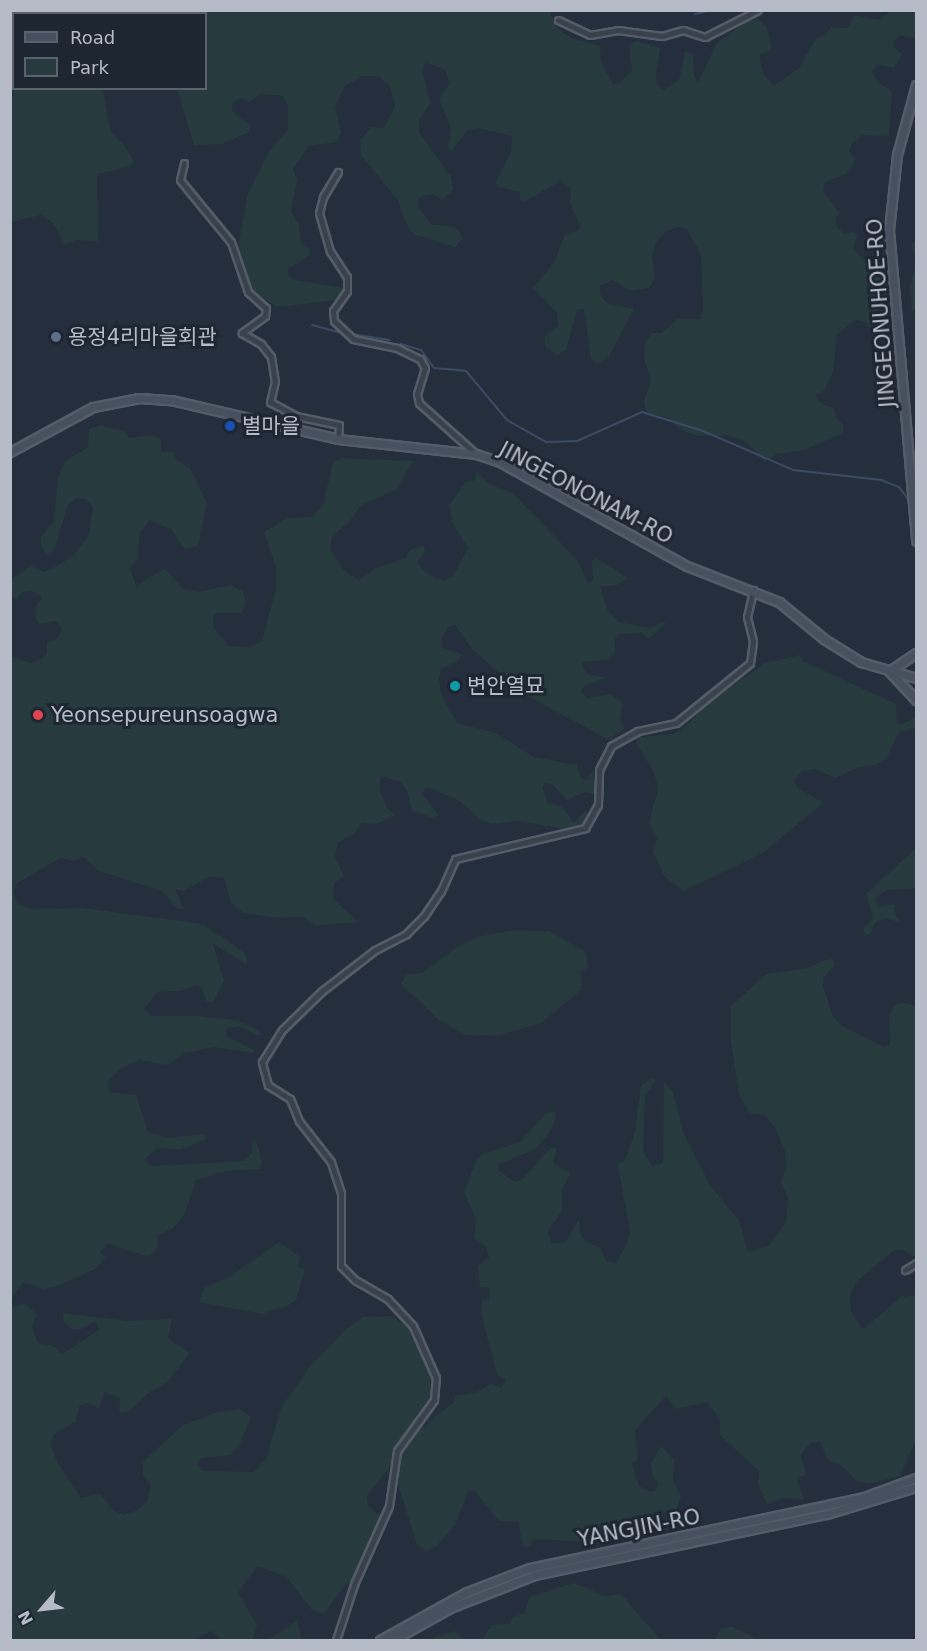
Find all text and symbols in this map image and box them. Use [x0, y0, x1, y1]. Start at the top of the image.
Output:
legend [12, 12, 207, 90]
text: Road [70, 27, 115, 48]
text: Park [70, 57, 109, 78]
street label: JINGEONUHOE-RO [862, 218, 900, 408]
place label: 용정4리마을회관 [68, 324, 217, 350]
marker: 용정4리마을회관 [49, 330, 63, 344]
place label: 별마을 [242, 413, 300, 439]
marker: 별마을 [223, 419, 237, 433]
street label: JINGEONONAM-RO [495, 437, 677, 549]
place label: 변안열묘 [467, 673, 544, 699]
marker: 변안열묘 [448, 679, 462, 693]
place label: Yeonsepureunsoagwa [51, 702, 278, 728]
marker: Yeonsepureunsoagwa [29, 706, 47, 724]
street label: YANGJIN-RO [576, 1504, 702, 1552]
north arrow [12, 1579, 72, 1639]
text: N [14, 1607, 37, 1628]

